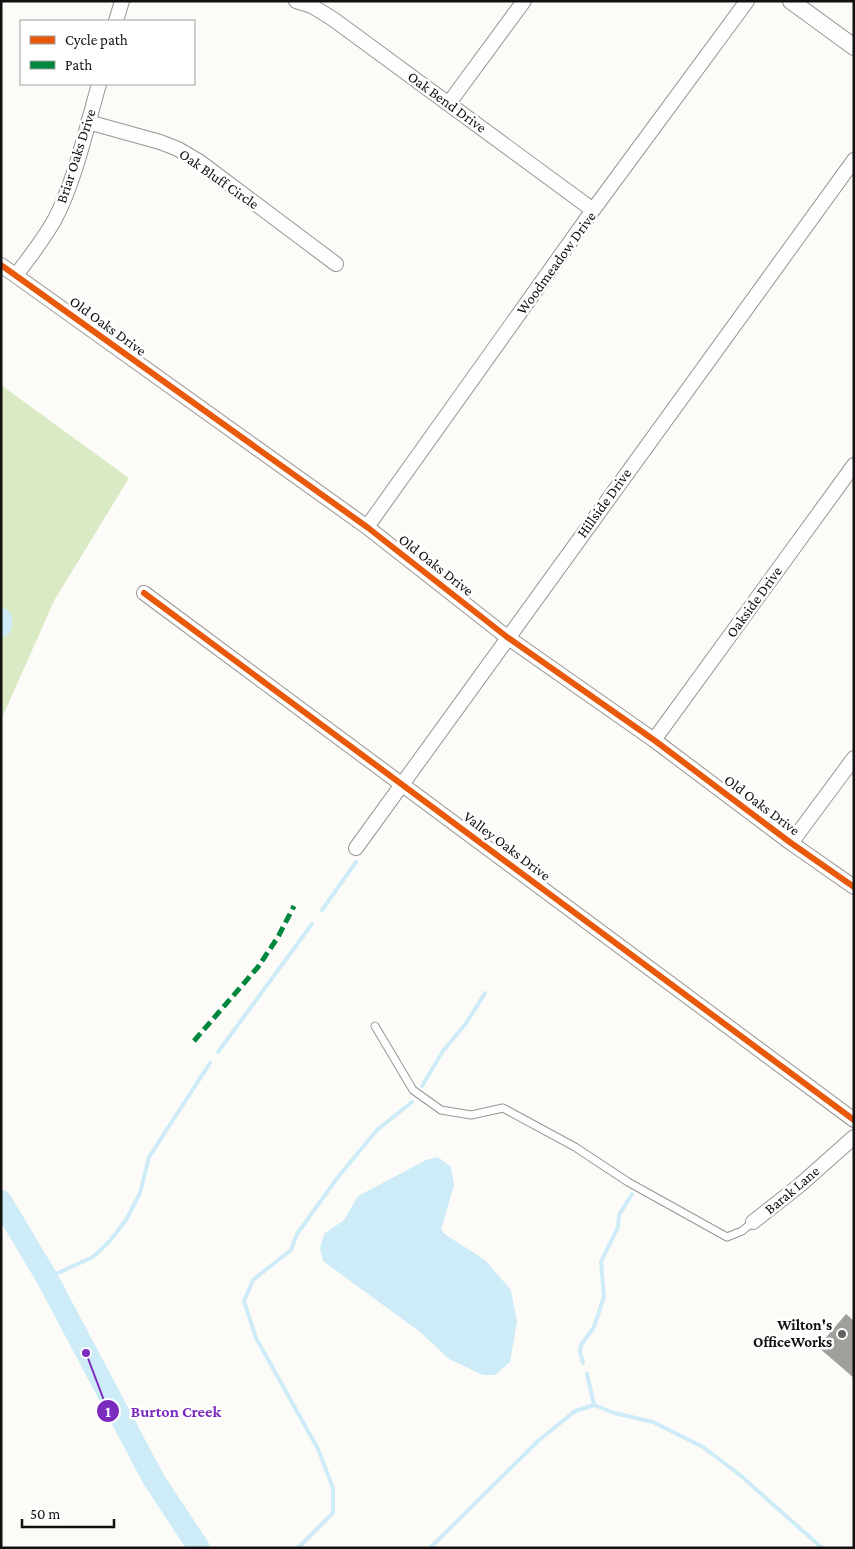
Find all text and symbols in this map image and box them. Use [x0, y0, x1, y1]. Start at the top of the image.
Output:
legend [20, 20, 195, 85]
text: Cycle path [65, 32, 128, 49]
text: Path [65, 57, 92, 73]
street label: Oak Bend Drive [405, 68, 490, 136]
street label: Briar Oaks Drive [53, 107, 99, 205]
street label: Oak Bluff Circle [176, 146, 262, 213]
street label: Woodmeadow Drive [513, 208, 599, 318]
street label: Old Oaks Drive [67, 293, 149, 359]
street label: Hillside Drive [574, 465, 635, 541]
street label: Old Oaks Drive [396, 531, 477, 599]
street label: Oakside Drive [723, 563, 785, 641]
street label: Old Oaks Drive [721, 771, 803, 839]
street label: Valley Oaks Drive [460, 808, 554, 885]
street label: Barak Lane [762, 1162, 823, 1217]
place label: Wilton's OfficeWorks [753, 1317, 832, 1350]
marker: Wilton's OfficeWorks [836, 1328, 848, 1340]
callout: Burton Creek [95, 1396, 231, 1427]
text: Burton Creek [131, 1403, 221, 1420]
text: 1 [105, 1404, 111, 1420]
scale bar [22, 1496, 115, 1528]
text: 50 m [30, 1506, 60, 1522]

